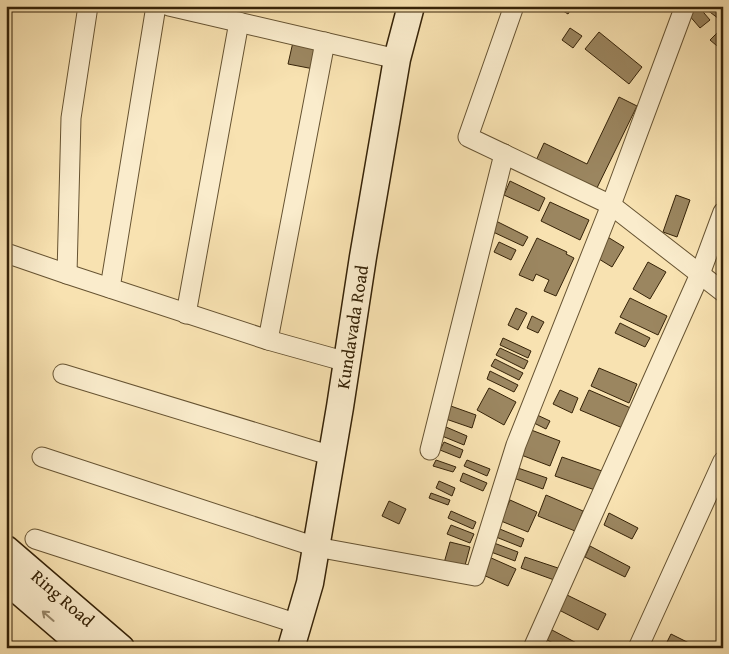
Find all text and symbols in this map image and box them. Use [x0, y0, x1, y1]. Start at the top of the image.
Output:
street label: Kundavada Road [329, 263, 375, 391]
street label: Ring Road [25, 563, 101, 633]
one-way arrow [41, 610, 54, 622]

